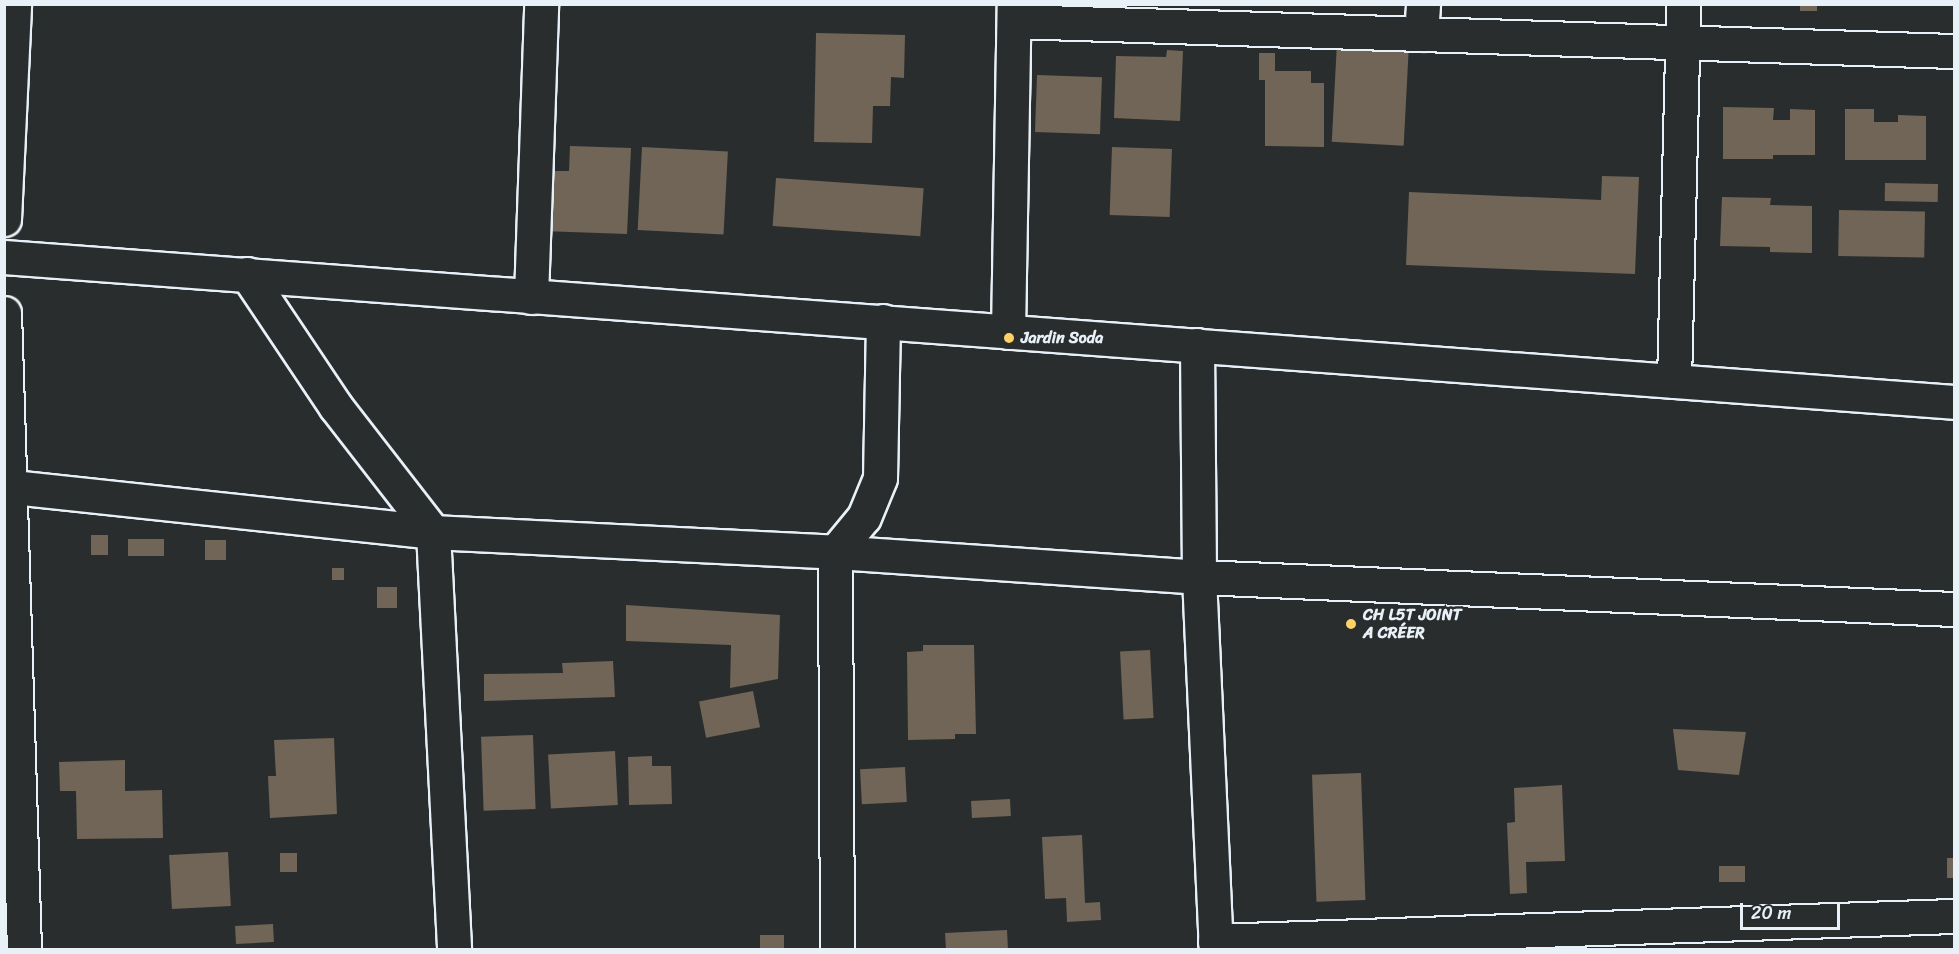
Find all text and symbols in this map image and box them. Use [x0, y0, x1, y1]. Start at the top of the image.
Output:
place label: Jardin Soda [1021, 328, 1103, 348]
marker: Jardin Soda [1002, 331, 1016, 345]
place label: CH L5T JOINT A CRÉER [1363, 605, 1460, 643]
marker: CH L5T JOINT A CRÉER [1344, 617, 1358, 631]
scale bar [1743, 891, 1844, 929]
text: 20 m [1751, 897, 1791, 929]

